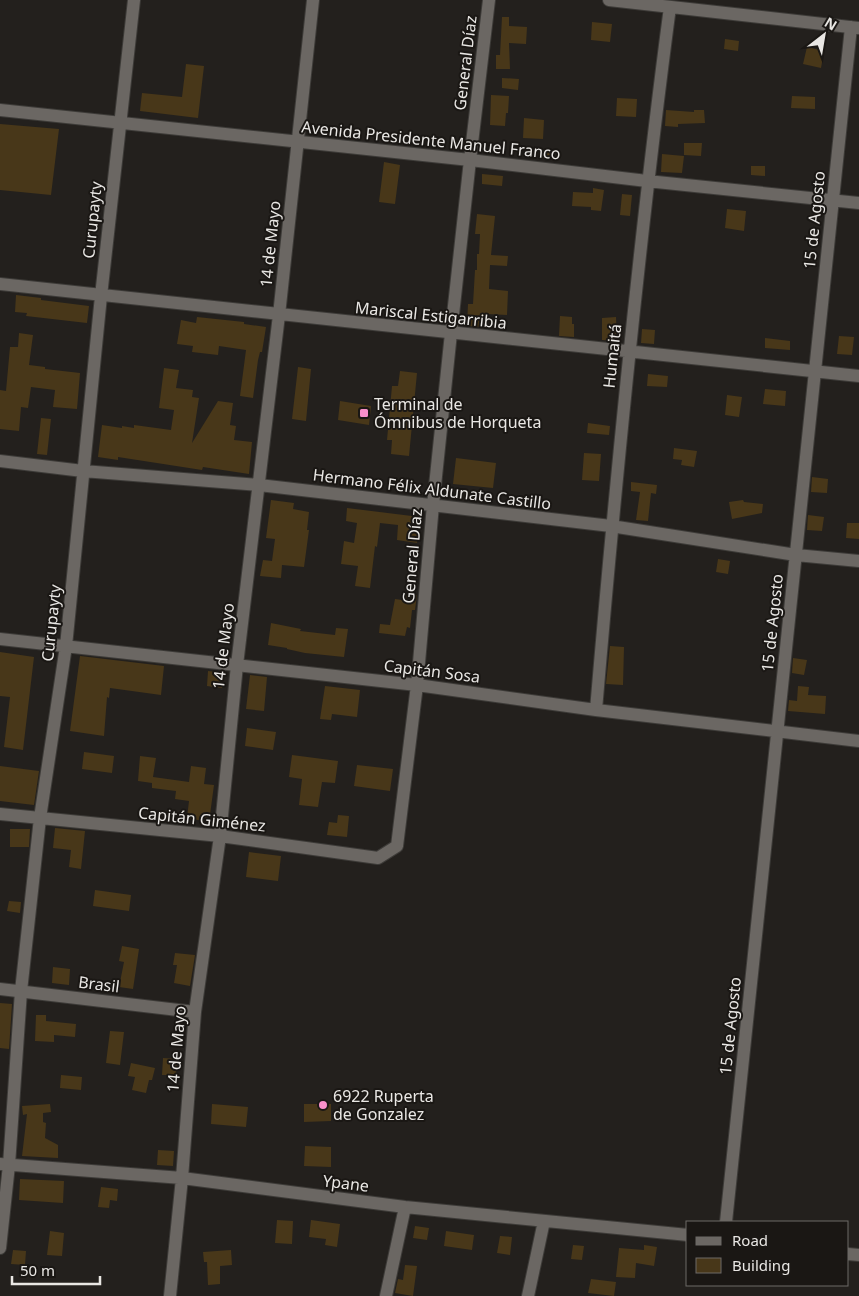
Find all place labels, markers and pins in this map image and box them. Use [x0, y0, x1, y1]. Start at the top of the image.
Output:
place label: Terminal de Ómnibus de Horqueta [374, 393, 541, 433]
marker: Terminal de Ómnibus de Horqueta [358, 407, 370, 419]
place label: 6922 Ruperta de Gonzalez [333, 1085, 434, 1125]
marker: 6922 Ruperta de Gonzalez [317, 1099, 329, 1111]

